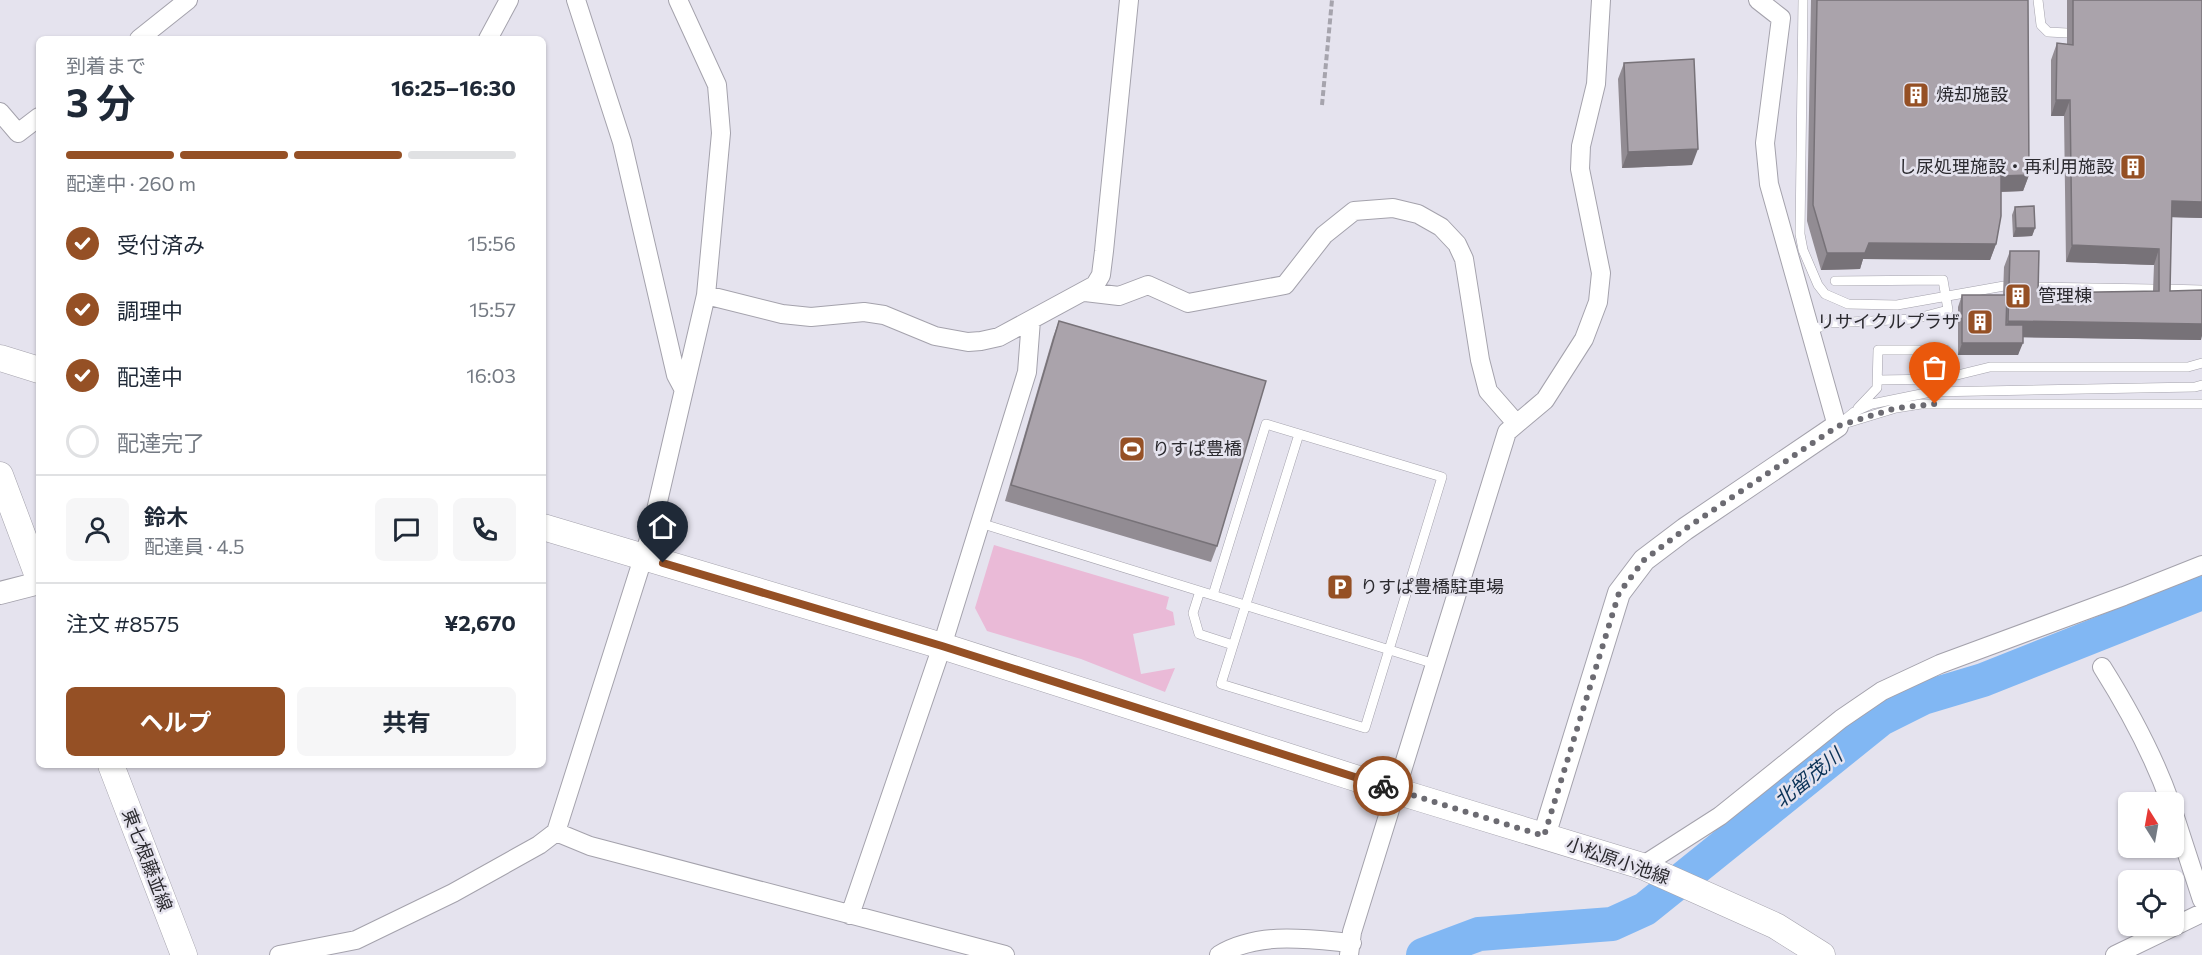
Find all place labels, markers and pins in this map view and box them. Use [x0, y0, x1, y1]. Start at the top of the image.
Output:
building icon: 焼却施設 [1901, 80, 1931, 110]
place label: 焼却施設 [1936, 83, 2008, 105]
building icon: し尿処理施設・再利用施設 [2118, 152, 2148, 182]
place label: し尿処理施設・再利用施設 [1898, 155, 2114, 177]
building icon: 管理棟 [2003, 281, 2033, 311]
place label: 管理棟 [2038, 284, 2092, 306]
building icon: リサイクルプラザ [1965, 307, 1995, 337]
place label: リサイクルプラザ [1817, 310, 1960, 332]
pin [1909, 342, 1960, 404]
sports icon: りすぱ豊橋 [1117, 434, 1147, 464]
place label: りすぱ豊橋 [1152, 437, 1242, 459]
pin [637, 501, 688, 563]
parking icon: りすぱ豊橋駐車場 [1325, 572, 1355, 602]
place label: りすぱ豊橋駐車場 [1360, 575, 1504, 597]

